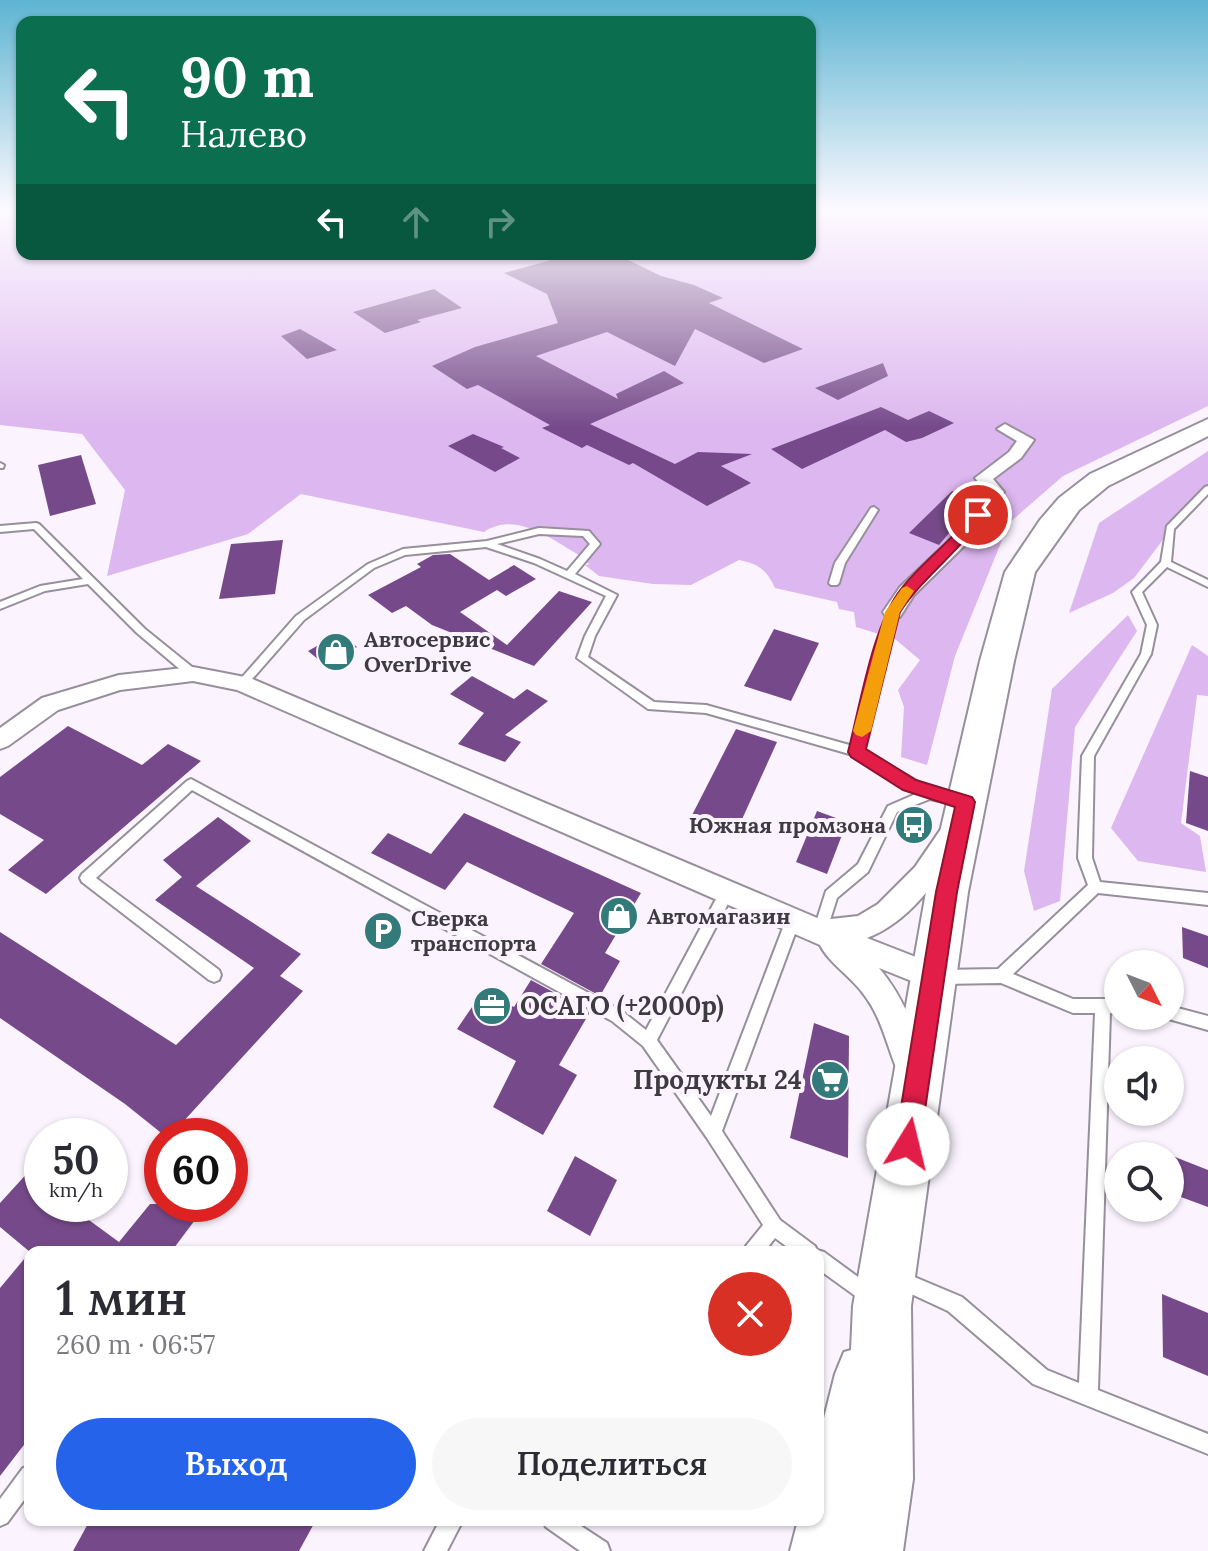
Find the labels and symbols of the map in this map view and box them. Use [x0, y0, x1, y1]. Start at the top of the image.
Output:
pin [944, 481, 1012, 549]
place label: Автосервис OverDrive [364, 625, 491, 678]
shop icon: Автосервис OverDrive [315, 631, 357, 673]
bus stop icon: Южная промзона [893, 804, 935, 846]
place label: Южная промзона [689, 811, 886, 839]
shop icon: Автомагазин [598, 895, 640, 937]
place label: Автомагазин [647, 902, 791, 930]
place label: Сверка транспорта [411, 904, 537, 957]
parking icon: Сверка транспорта [362, 910, 404, 952]
north arrow [1104, 950, 1184, 1030]
office icon: ОСАГО (+2000р) [471, 985, 513, 1027]
place label: ОСАГО (+2000р) [520, 989, 724, 1023]
supermarket icon: Продукты 24 [809, 1059, 851, 1101]
place label: Продукты 24 [633, 1063, 802, 1096]
position arrow [866, 1102, 950, 1186]
speed limit sign: 60 [144, 1118, 248, 1222]

